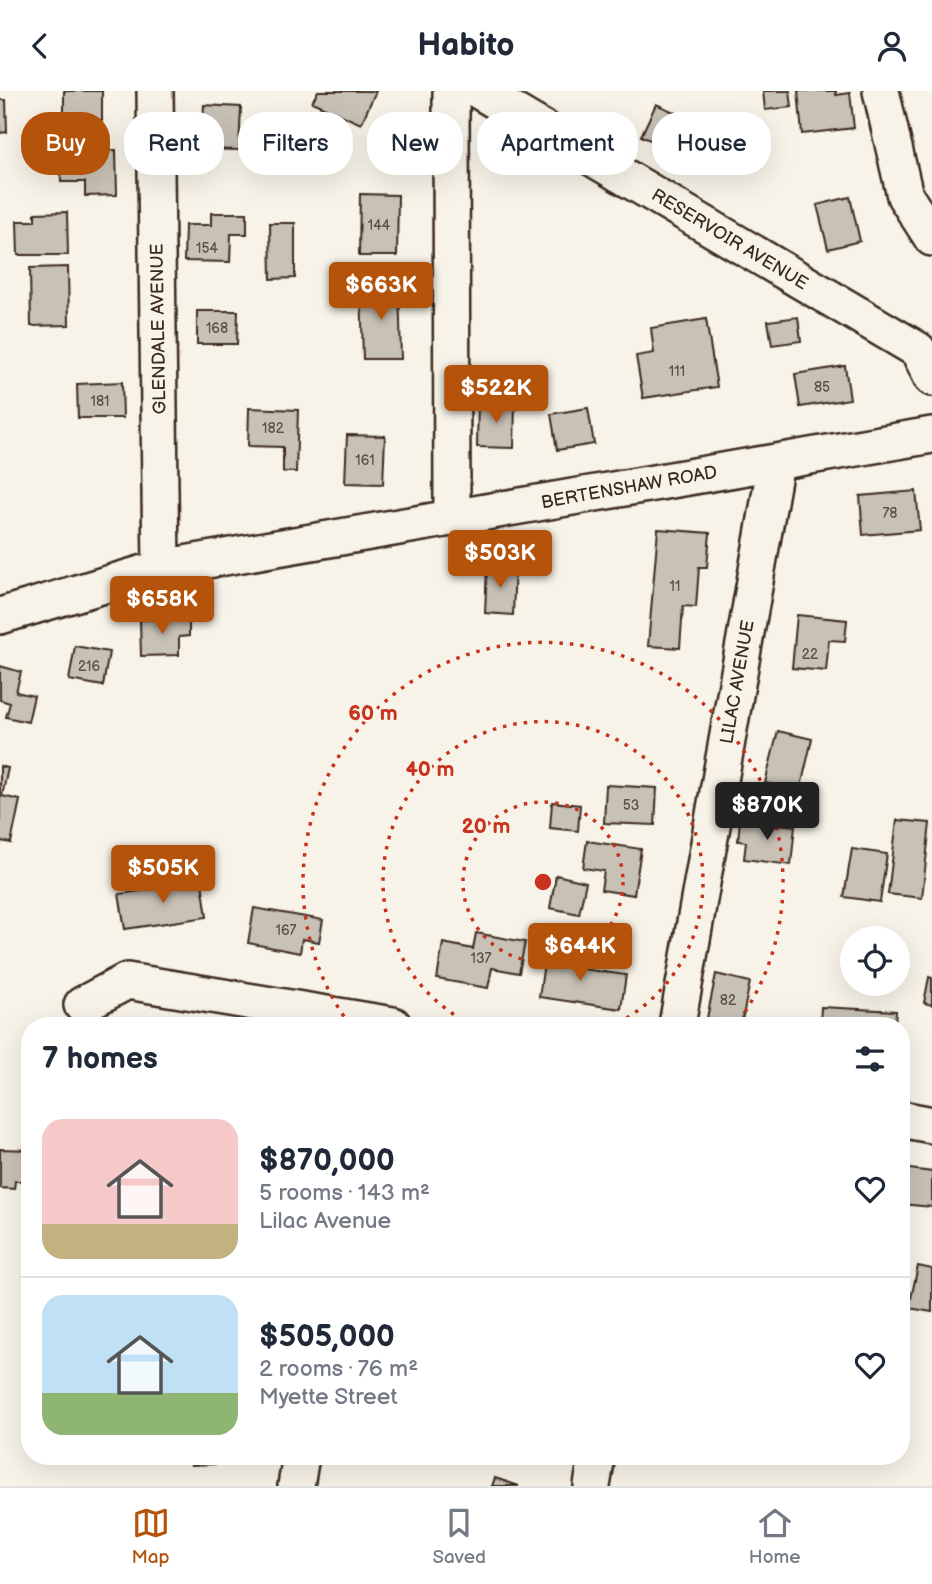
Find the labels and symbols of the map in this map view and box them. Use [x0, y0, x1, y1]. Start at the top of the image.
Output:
street label: RESERVOIR AVENUE [648, 184, 812, 294]
house number: 144 [368, 217, 391, 234]
house number: 154 [196, 240, 218, 257]
street label: GLENDALE AVENUE [147, 243, 170, 415]
pin: $663K [332, 263, 430, 322]
house number: 168 [206, 320, 228, 337]
house number: 111 [669, 363, 685, 380]
pin: $522K [447, 365, 545, 425]
house number: 85 [814, 379, 830, 396]
house number: 181 [91, 393, 110, 410]
house number: 182 [262, 420, 285, 437]
house number: 161 [355, 452, 375, 469]
street label: BERTENSHAW ROAD [539, 462, 719, 513]
house number: 78 [882, 505, 898, 522]
pin: $503K [451, 531, 549, 590]
pin: $658K [113, 577, 211, 636]
house number: 11 [670, 578, 680, 595]
street label: LILAC AVENUE [716, 618, 759, 746]
house number: 22 [802, 646, 819, 663]
house number: 216 [78, 658, 100, 675]
text: 60 m [348, 701, 398, 726]
text: 40 m [405, 757, 455, 782]
pin: $870K [718, 783, 816, 842]
house number: 53 [623, 797, 639, 814]
text: 20 m [462, 814, 510, 839]
pin: $505K [114, 845, 212, 905]
centre of rings [531, 870, 555, 894]
house number: 167 [276, 922, 297, 939]
pin: $644K [531, 923, 629, 983]
house number: 137 [471, 950, 492, 967]
house number: 82 [720, 992, 737, 1009]

